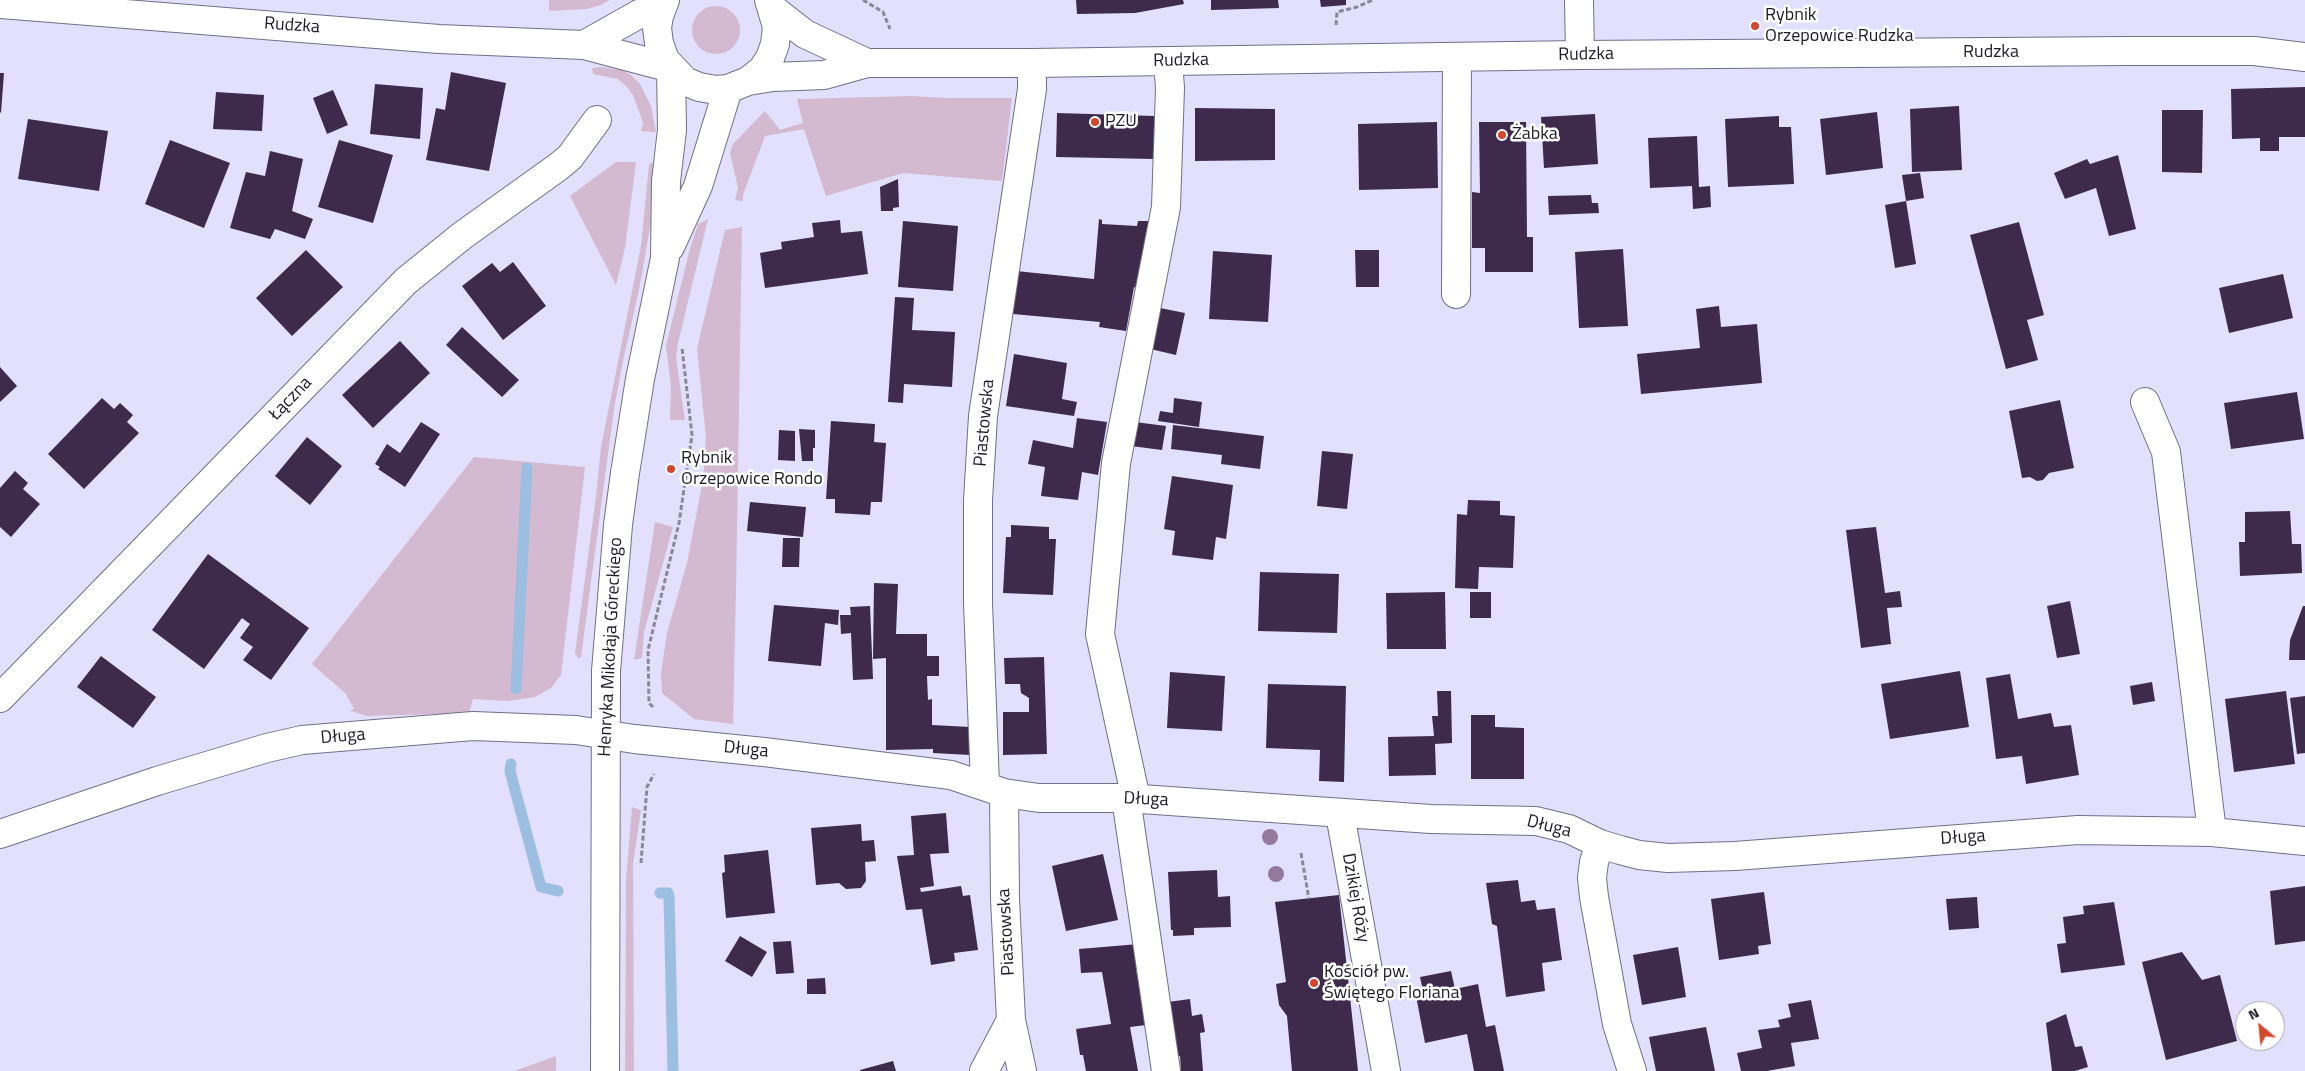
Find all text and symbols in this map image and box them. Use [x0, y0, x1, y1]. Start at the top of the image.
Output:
place label: Rybnik Orzepowice Rudzka [1765, 5, 1914, 48]
street label: Rudzka [263, 13, 321, 39]
marker: Rybnik Orzepowice Rudzka [1749, 20, 1761, 32]
street label: Rudzka [1963, 42, 2019, 64]
street label: Rudzka [1558, 44, 1614, 66]
street label: Rudzka [1153, 50, 1209, 72]
place label: PZU [1105, 111, 1137, 133]
marker: PZU [1089, 116, 1101, 128]
place label: Żabka [1512, 124, 1558, 146]
marker: Żabka [1496, 129, 1508, 141]
street label: Łączna [265, 373, 317, 425]
street label: Piastowska [970, 379, 1000, 467]
place label: Rybnik Orzepowice Rondo [681, 448, 823, 490]
marker: Rybnik Orzepowice Rondo [665, 463, 677, 475]
street label: Henryka Mikołaja Góreckiego [594, 537, 628, 757]
street label: Długa [320, 724, 366, 750]
street label: Długa [722, 737, 770, 763]
street label: Długa [1123, 788, 1169, 812]
street label: Długa [1525, 811, 1573, 843]
street label: Długa [1940, 826, 1986, 850]
street label: Dzikiej Róży [1337, 852, 1373, 944]
street label: Piastowska [994, 888, 1020, 976]
place label: Kościół pw. Świętego Floriana [1324, 962, 1459, 1004]
marker: Kościół pw. Świętego Floriana [1308, 977, 1320, 989]
north arrow [2235, 1001, 2285, 1051]
text: N [2244, 1002, 2262, 1025]

